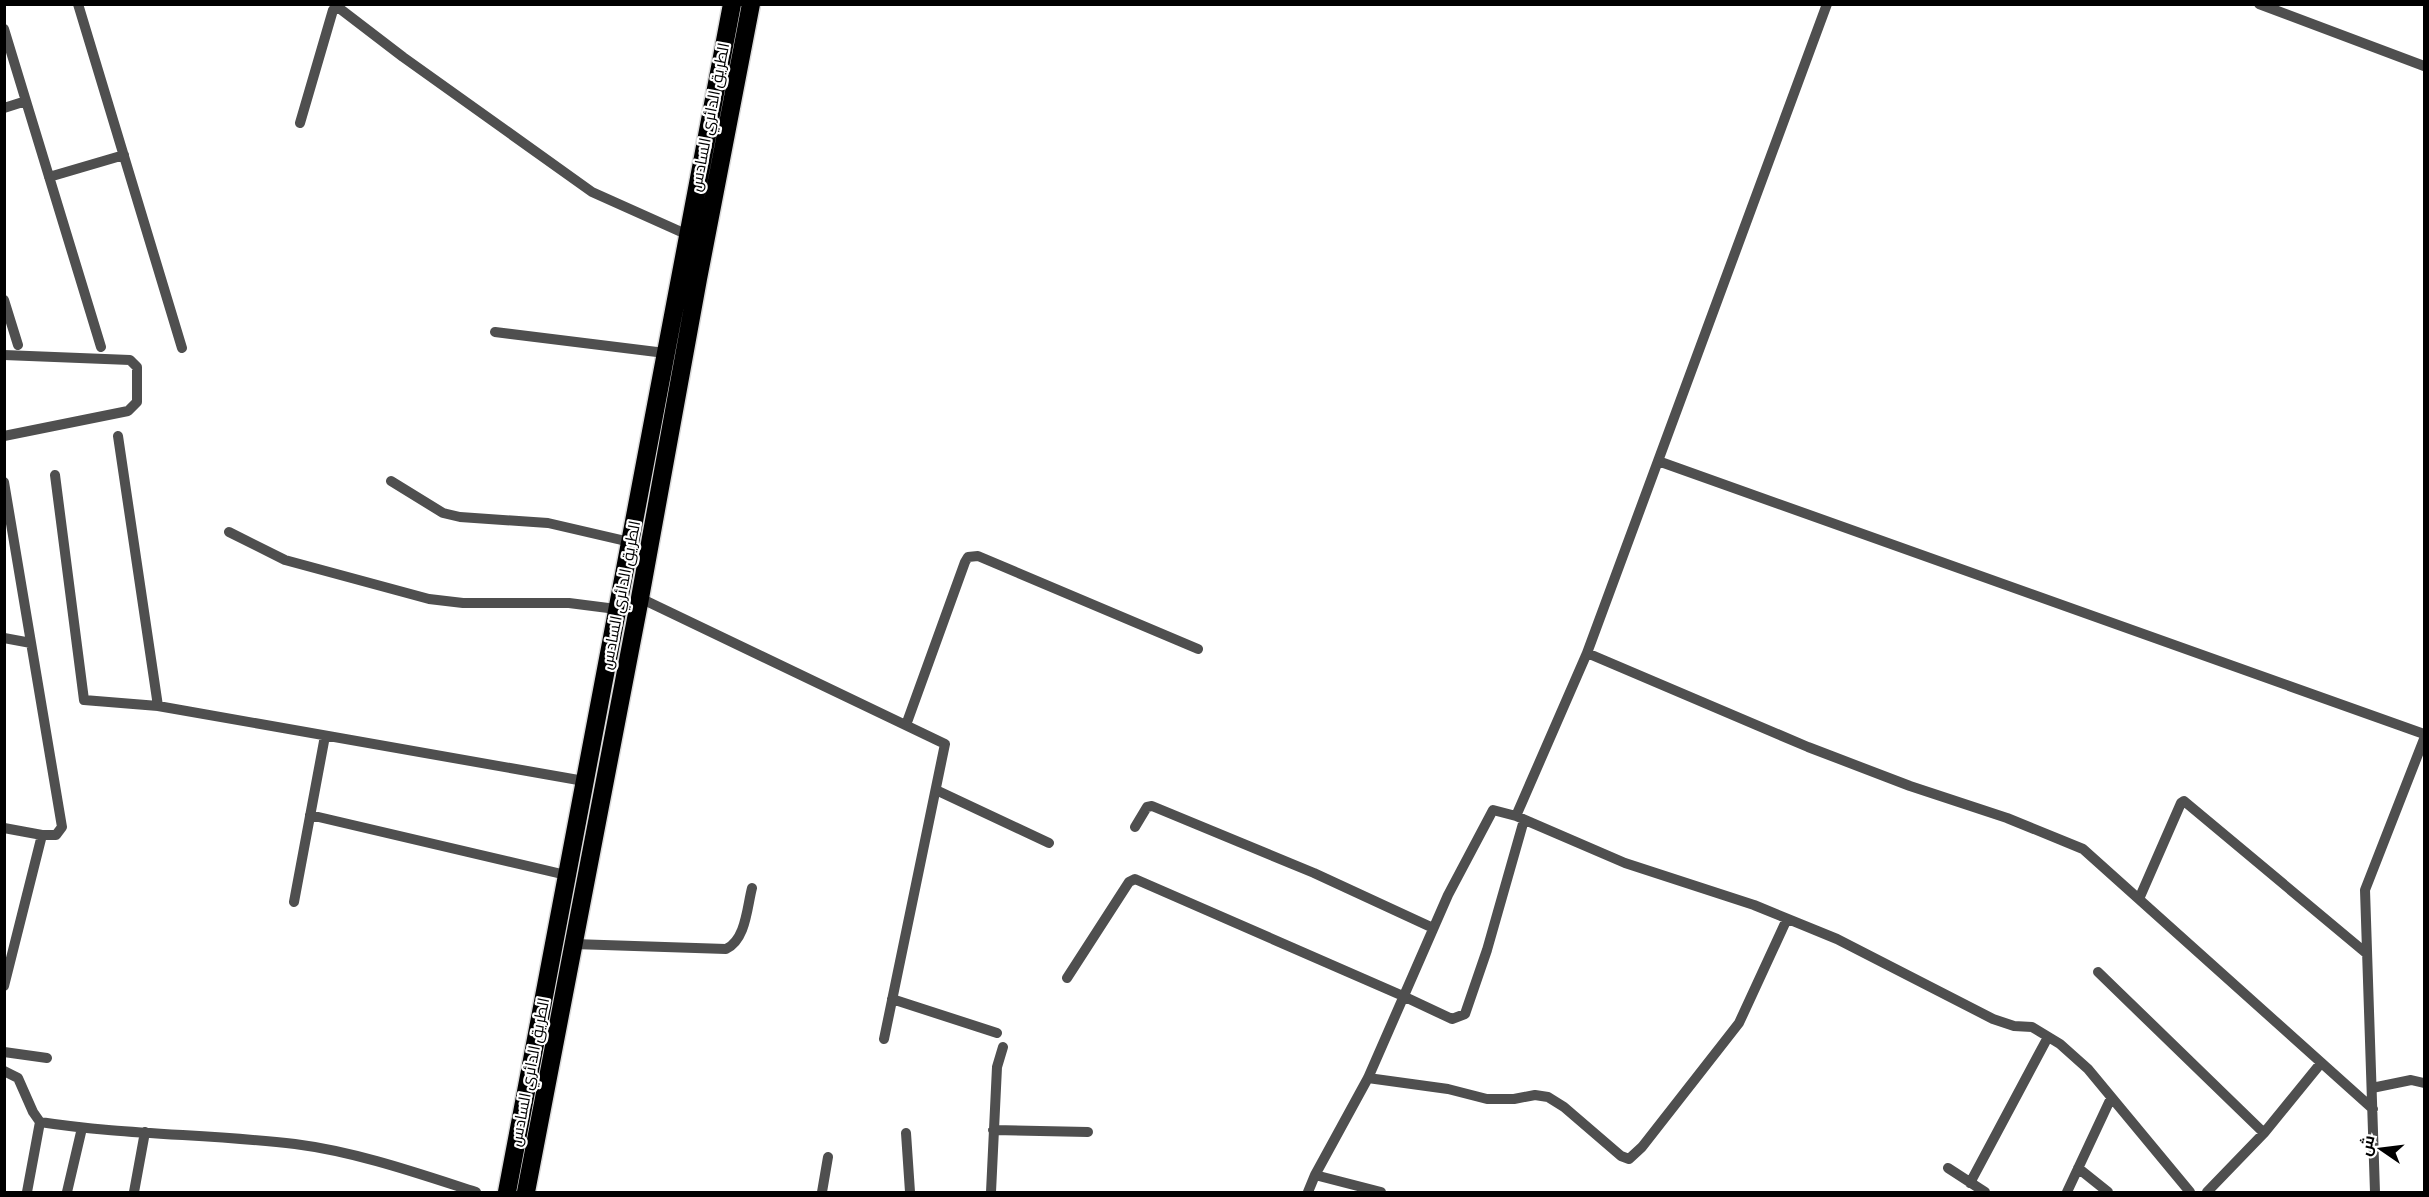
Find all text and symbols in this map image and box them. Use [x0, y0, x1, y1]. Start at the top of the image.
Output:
street label: الطريق الدائري السادس [685, 41, 737, 194]
street label: الطريق الدائري السادس [596, 519, 648, 672]
street label: الطريق الدائري السادس [505, 996, 557, 1149]
north arrow [2351, 1119, 2411, 1179]
text: ش [2354, 1133, 2379, 1158]

